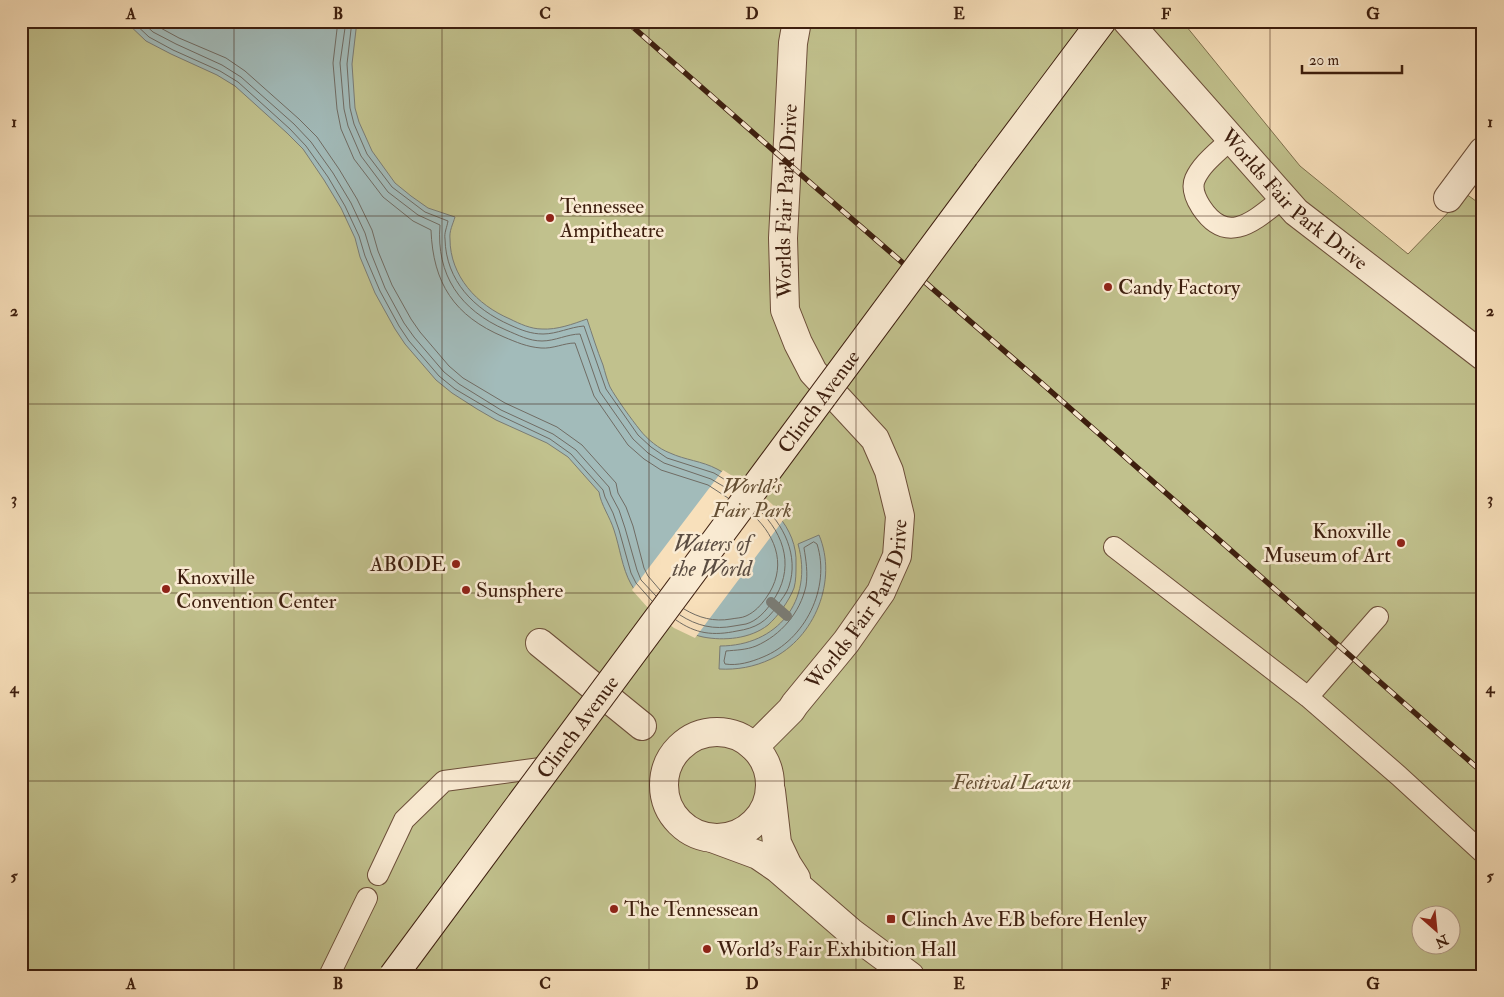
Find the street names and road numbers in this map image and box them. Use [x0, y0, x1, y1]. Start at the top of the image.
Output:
street label: Worlds Fair Park Drive [770, 103, 803, 300]
street label: Worlds Fair Park Drive [1214, 122, 1374, 276]
street label: Clinch Avenue [772, 344, 866, 459]
street label: Worlds Fair Park Drive [799, 518, 913, 695]
street label: Clinch Avenue [530, 670, 625, 784]

